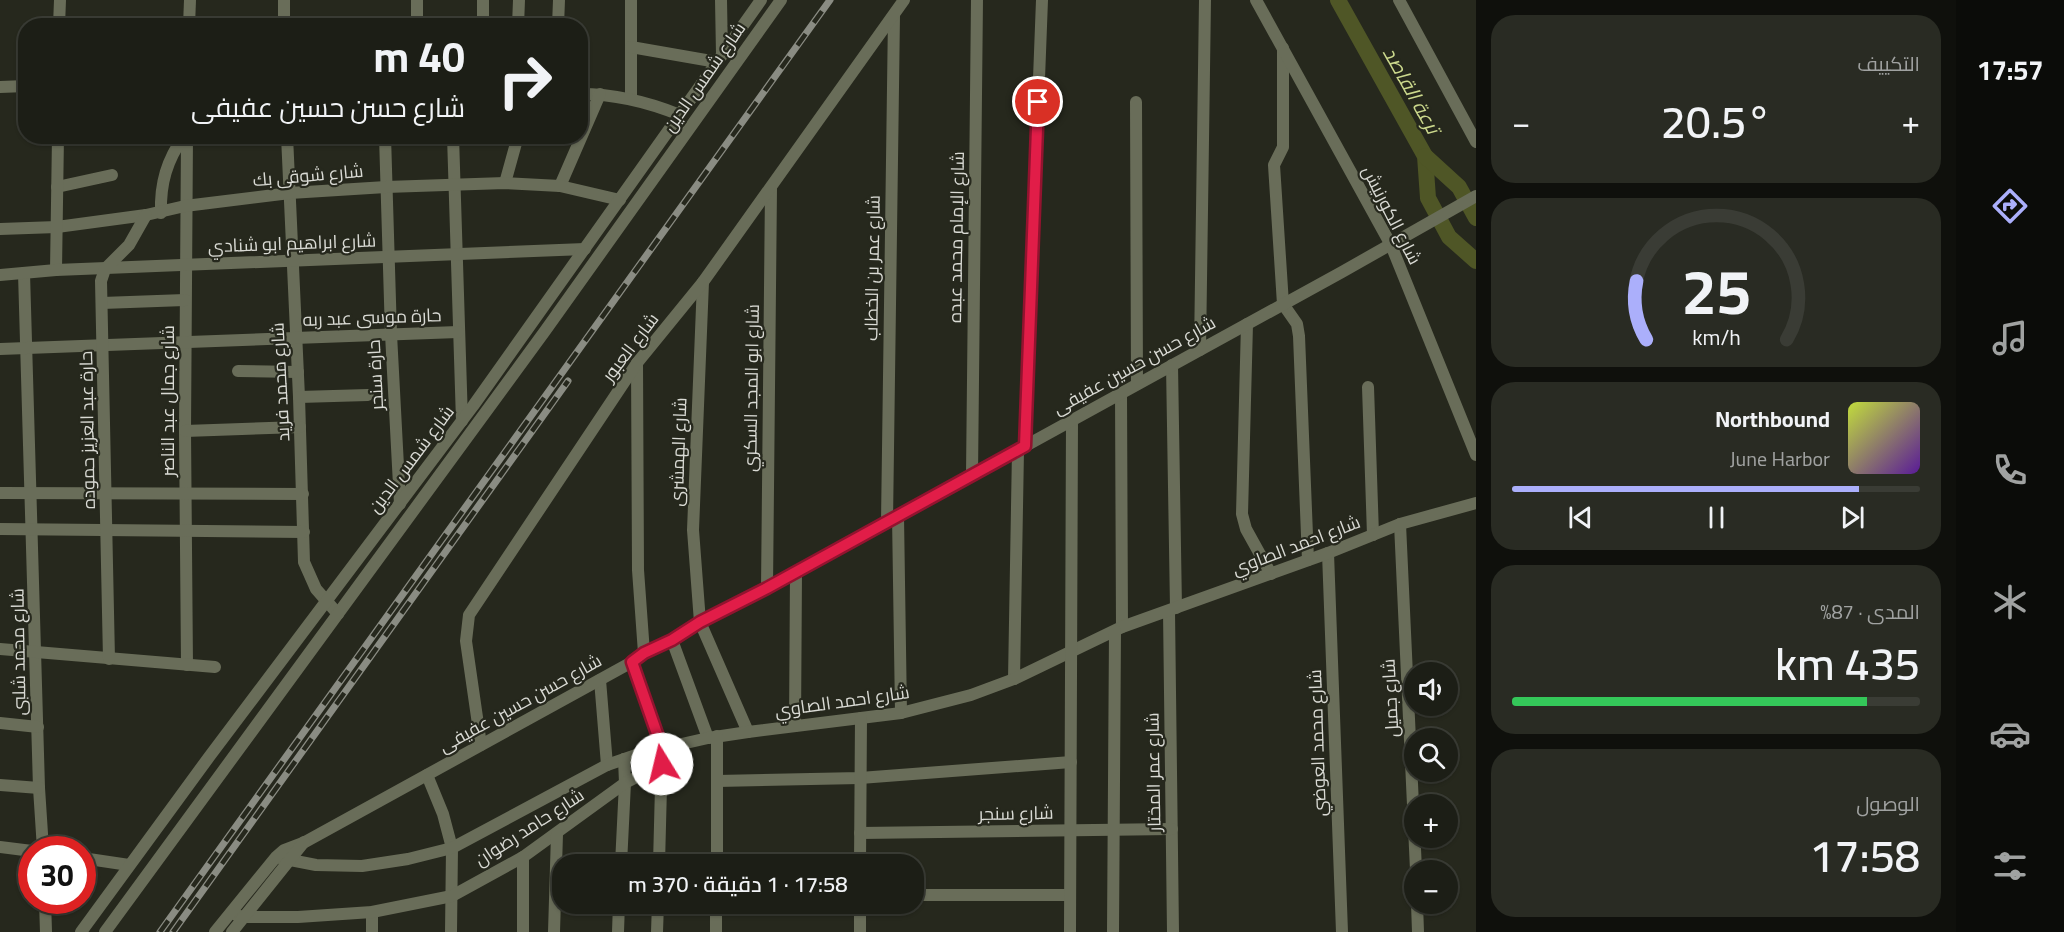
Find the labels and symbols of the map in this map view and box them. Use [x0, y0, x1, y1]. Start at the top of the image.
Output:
street label: شارع شمس الدين [653, 15, 755, 139]
water label: ترعة القاصد [1373, 39, 1453, 144]
pin [1012, 76, 1063, 127]
street label: شارع الإمام محمد عبده [938, 151, 974, 323]
street label: شارع شوقى بك [251, 154, 365, 196]
street label: شارع الكورنيش [1353, 159, 1431, 271]
street label: شارع عمر بن الخطاب [854, 195, 890, 341]
street label: شارع ابراهيم ابو شنادي [207, 224, 377, 262]
street label: حارة موسى عبد ربه [302, 298, 442, 336]
street label: شارع ابو المجد السكري [733, 304, 769, 472]
street label: شارع العبور [592, 305, 667, 390]
street label: شارع حسن حسين عفيفى [1046, 306, 1222, 424]
street label: شارع محمد فريد [260, 322, 300, 442]
street label: شارع جمال عبد الناصر [151, 325, 184, 478]
street label: حارة سنجر [357, 339, 393, 412]
street label: حارة عبد العزيز حموده [69, 351, 105, 509]
street label: شارع الهمشرى [660, 397, 696, 507]
street label: شارع شمس الدين [359, 398, 463, 520]
street label: شارع احمد الصاوي [1227, 505, 1365, 585]
street label: شارع محمد شلبى [0, 588, 36, 716]
street label: شارع حسن حسين عفيفى [432, 644, 608, 762]
street label: شارع جميل [1371, 658, 1409, 738]
street label: شارع محمد العوضي [1298, 669, 1336, 817]
street label: شارع احمد الصاوي [772, 675, 912, 727]
street label: شارع عمر المختار [1135, 712, 1171, 833]
position arrow [630, 732, 694, 796]
street label: شارع حامد رضوان [467, 779, 591, 875]
street label: شارع سنجر [977, 796, 1054, 830]
speed limit sign: 30 [18, 836, 96, 914]

